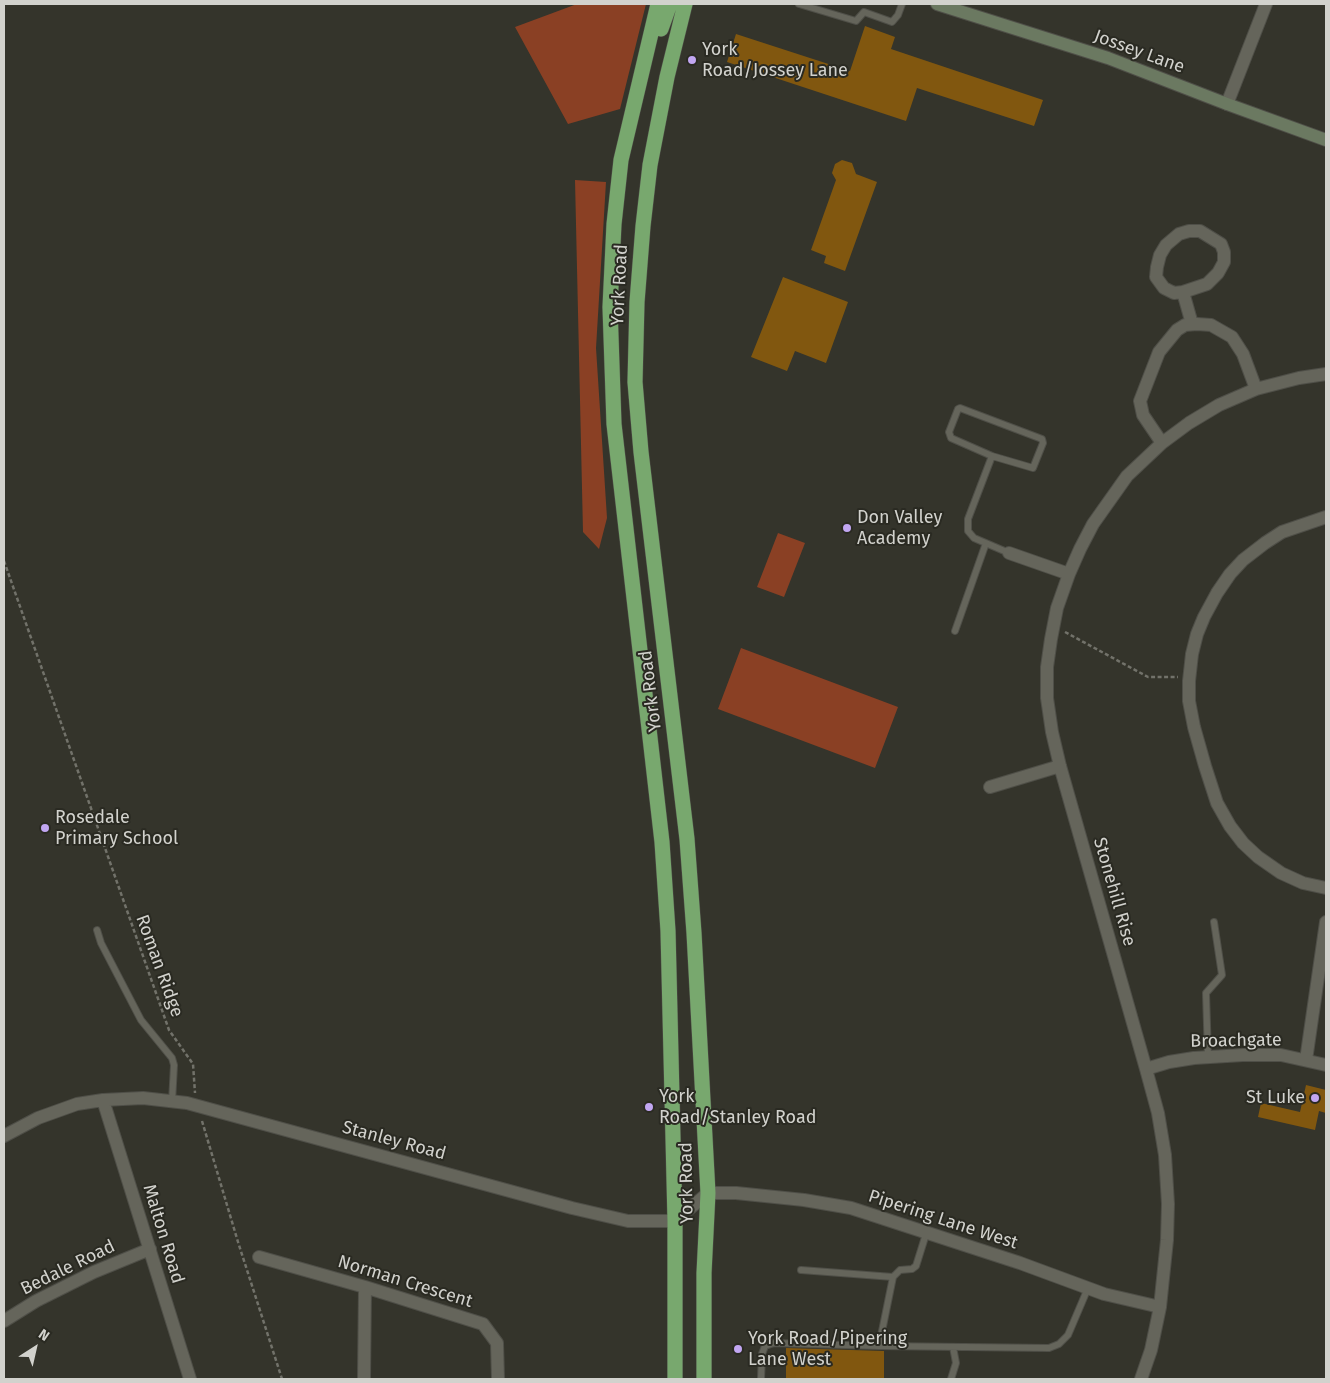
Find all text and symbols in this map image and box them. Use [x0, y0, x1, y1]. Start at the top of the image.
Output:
street label: Jossey Lane [1091, 26, 1187, 78]
place label: York Road/Jossey Lane [702, 39, 848, 82]
marker: York Road/Jossey Lane [686, 54, 698, 66]
street label: York Road [607, 244, 633, 326]
place label: Don Valley Academy [857, 507, 942, 550]
marker: Don Valley Academy [841, 522, 853, 534]
street label: York Road [635, 649, 667, 733]
place label: Rosedale Primary School [55, 807, 178, 850]
marker: Rosedale Primary School [39, 822, 51, 834]
street label: Stonehill Rise [1088, 835, 1140, 949]
street label: Roman Ridge [131, 912, 187, 1020]
street label: Broachgate [1190, 1029, 1282, 1053]
place label: York Road/Stanley Road [659, 1086, 816, 1128]
place label: St Luke [1246, 1087, 1305, 1109]
marker: St Luke [1309, 1092, 1321, 1104]
marker: York Road/Stanley Road [643, 1101, 655, 1113]
street label: Stanley Road [340, 1117, 448, 1165]
street label: York Road [675, 1142, 699, 1224]
street label: Malton Road [138, 1182, 188, 1286]
street label: Pipering Lane West [866, 1186, 1020, 1254]
street label: Bedale Road [17, 1236, 119, 1300]
street label: Norman Crescent [335, 1251, 475, 1313]
north arrow [10, 1323, 60, 1373]
text: N [35, 1326, 53, 1345]
place label: York Road/Pipering Lane West [748, 1328, 907, 1370]
marker: York Road/Pipering Lane West [732, 1343, 744, 1355]

